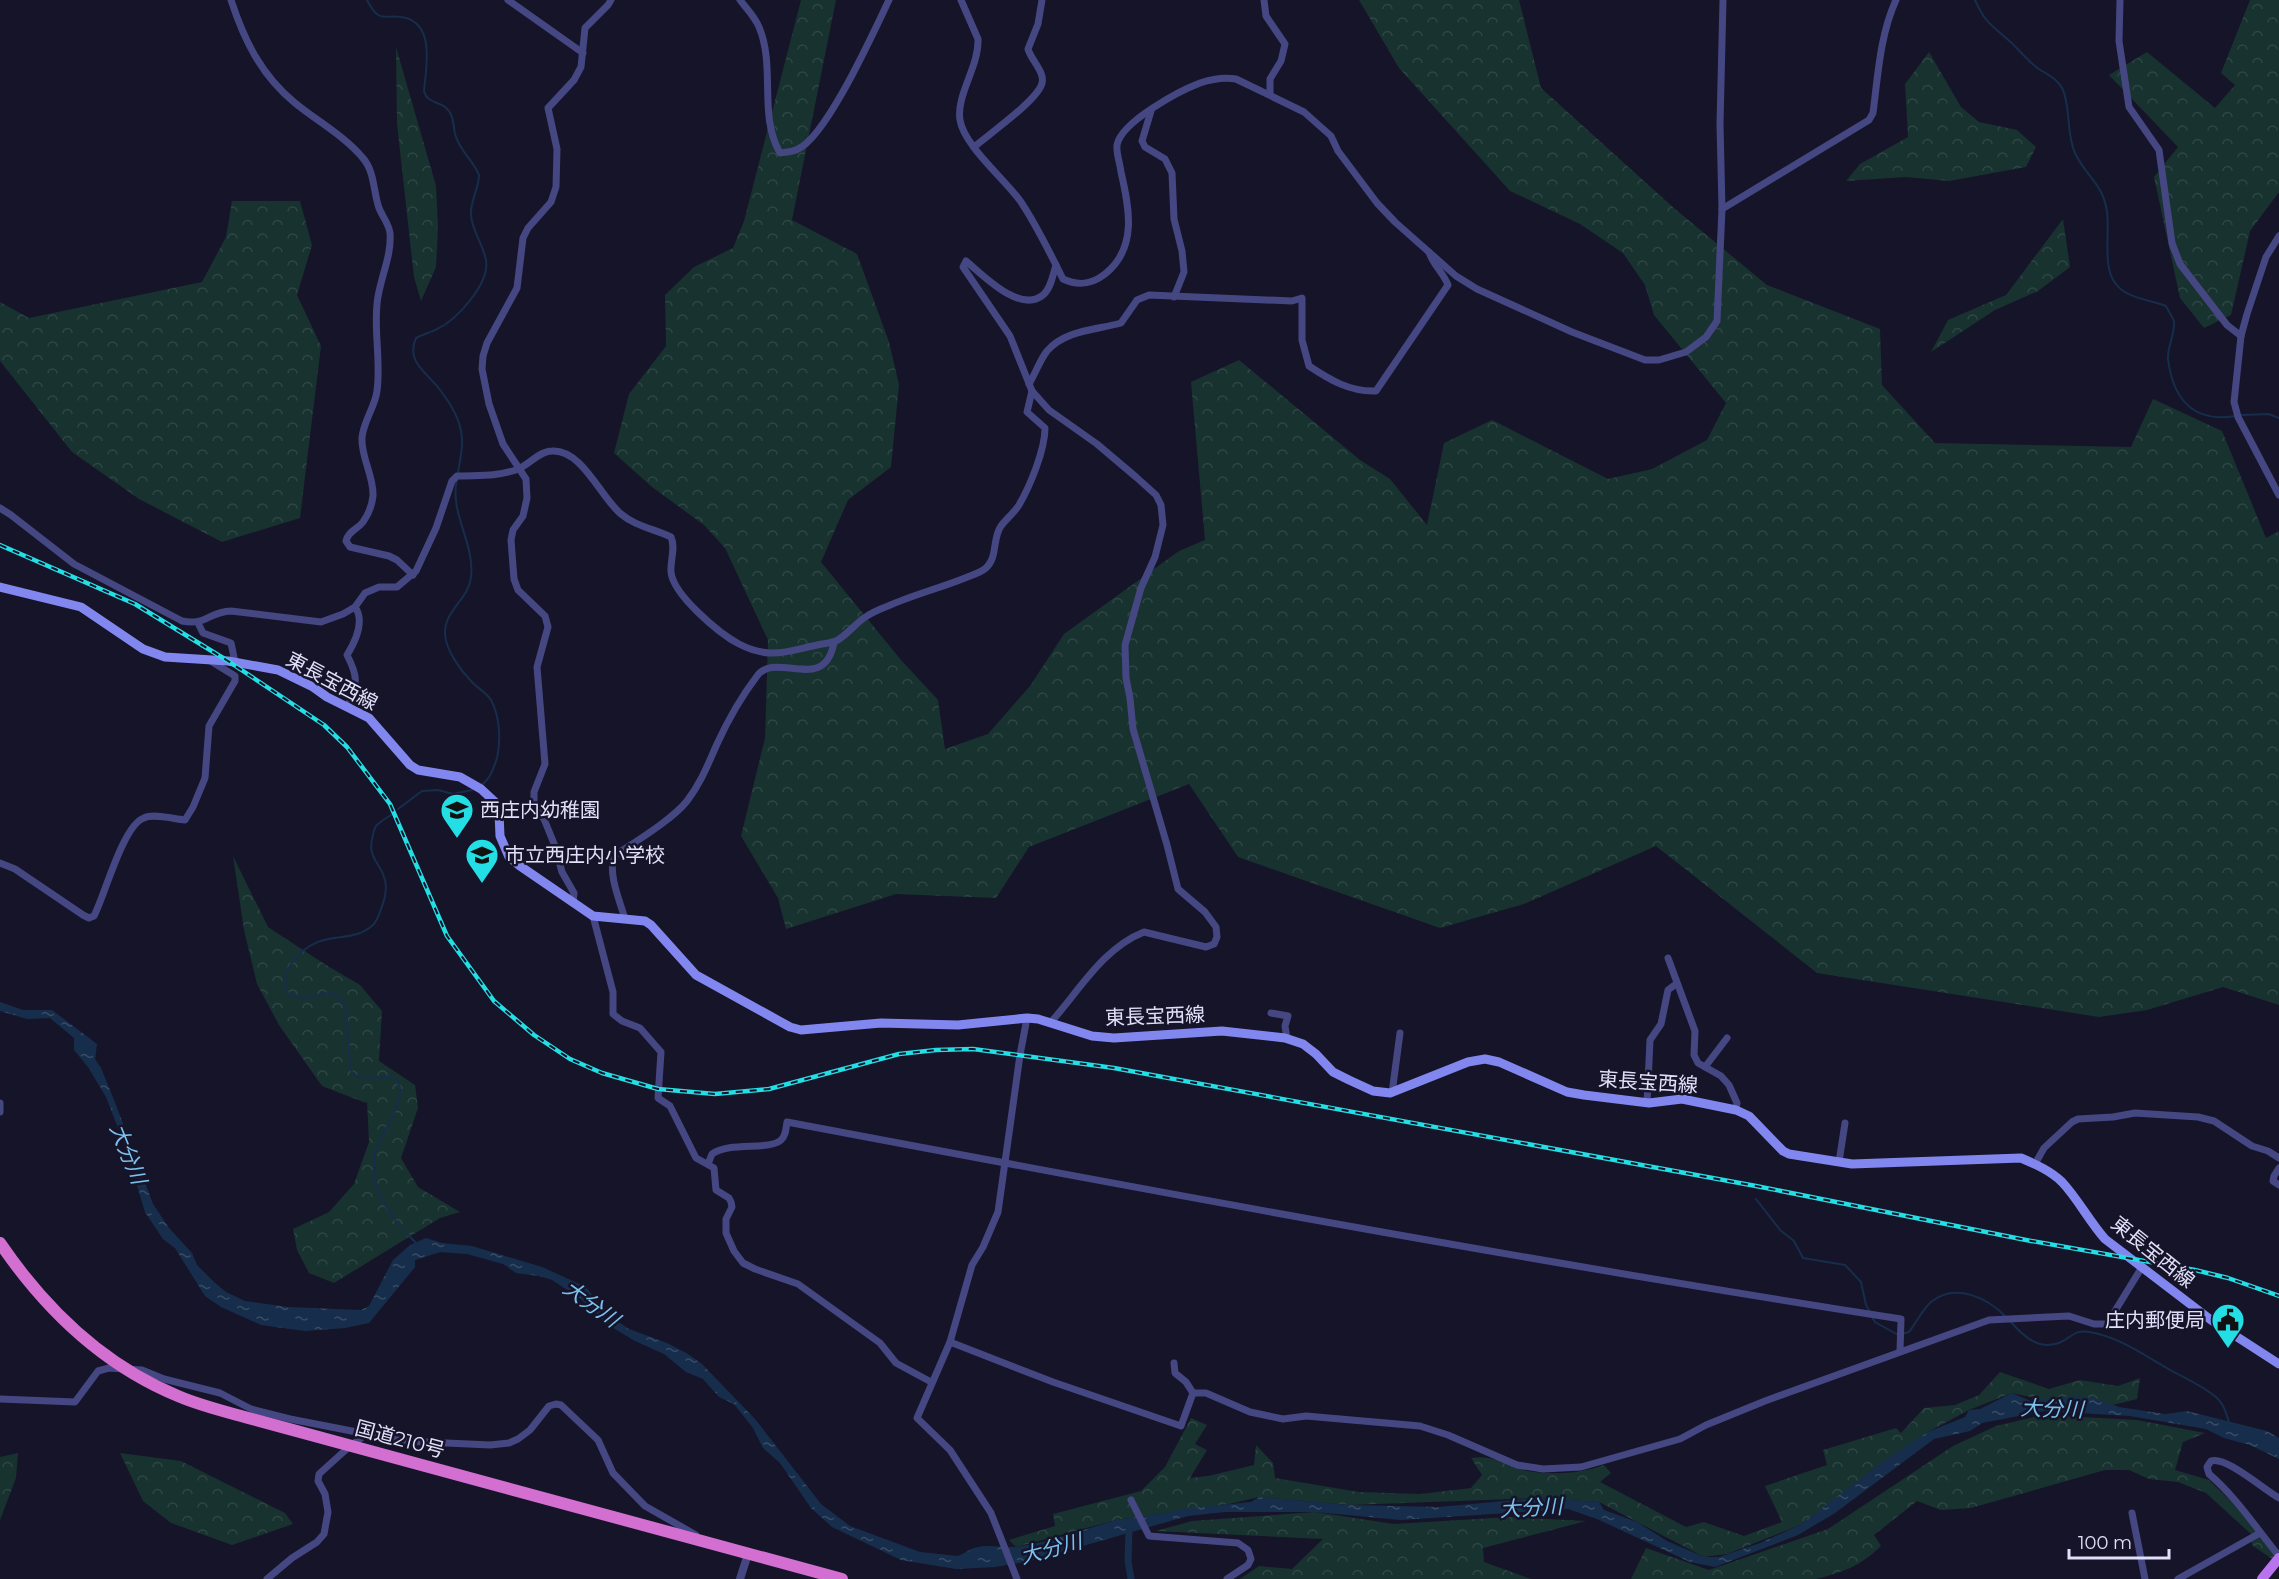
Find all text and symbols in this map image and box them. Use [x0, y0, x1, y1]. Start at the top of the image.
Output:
street label: 東長宝西線 [282, 647, 382, 715]
school or university icon: 西庄内幼稚園 [439, 792, 475, 839]
place label: 西庄内幼稚園 [480, 798, 600, 822]
school or university icon: 市立西庄内小学校 [464, 837, 500, 884]
place label: 市立西庄内小学校 [505, 843, 665, 867]
street label: 東長宝西線 [1105, 1002, 1205, 1030]
street label: 東長宝西線 [1597, 1067, 1699, 1097]
water label: 大分川 [105, 1120, 153, 1190]
street label: 東長宝西線 [2107, 1211, 2199, 1293]
water label: 大分川 [558, 1275, 626, 1333]
public building icon: 庄内郵便局 [2210, 1302, 2246, 1349]
place label: 庄内郵便局 [2105, 1308, 2205, 1332]
water label: 大分川 [2020, 1395, 2086, 1422]
street label: 国道210号 [353, 1416, 447, 1462]
water label: 大分川 [1499, 1493, 1565, 1522]
scale bar [2069, 1522, 2170, 1560]
water label: 大分川 [1017, 1528, 1086, 1569]
text: 100 m [2078, 1532, 2132, 1554]

